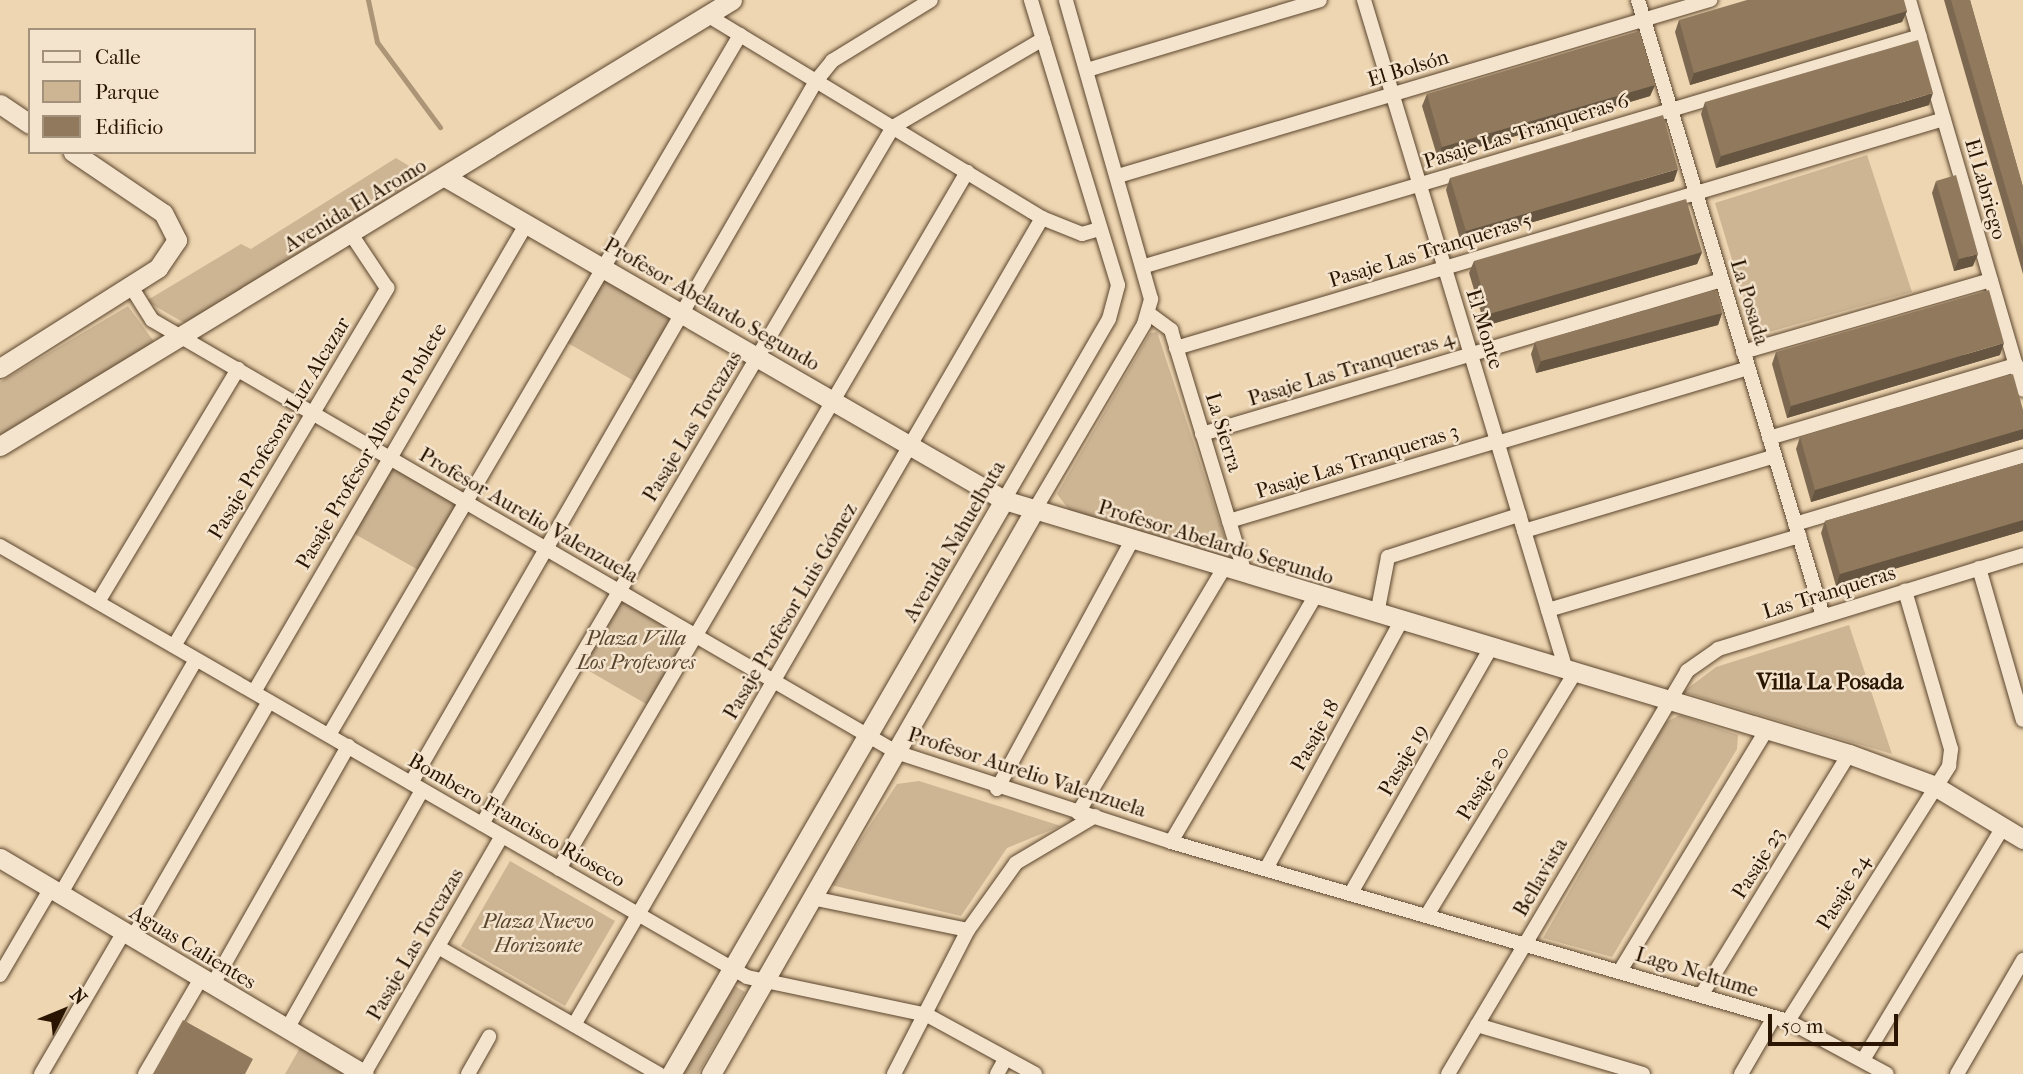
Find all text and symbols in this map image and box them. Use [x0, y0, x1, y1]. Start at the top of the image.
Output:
legend [28, 28, 256, 154]
street label: El Bolsón [1364, 44, 1452, 92]
text: Calle [95, 45, 141, 69]
text: Parque [95, 80, 159, 104]
street label: Pasaje Las Tranqueras 6 [1420, 88, 1632, 174]
text: Edificio [95, 115, 163, 139]
street label: El Labriego [1960, 136, 2012, 242]
street label: Avenida El Aromo [279, 153, 431, 257]
street label: Pasaje Las Tranqueras 5 [1325, 207, 1535, 293]
street label: Profesor Abelardo Segundo [600, 232, 824, 376]
street label: La Posada [1725, 256, 1775, 348]
street label: El Monte [1461, 286, 1509, 372]
street label: Pasaje Profesora Luz Alcazar [203, 312, 355, 544]
street label: Pasaje Profesor Alberto Poblete [290, 318, 452, 574]
street label: Pasaje Las Tranqueras 4 [1245, 325, 1457, 411]
street label: Pasaje Las Torcazas [637, 346, 747, 506]
street label: La Sierra [1200, 389, 1248, 475]
street label: Pasaje Las Tranqueras 3 [1253, 418, 1461, 504]
street label: Profesor Aurelio Valenzuela [415, 442, 643, 588]
street label: Avenida Nahuelbuta [898, 456, 1010, 626]
street label: Profesor Abelardo Segundo [1095, 494, 1337, 590]
street label: Pasaje Profesor Luis Gómez [718, 498, 862, 724]
street label: Las Tranqueras [1760, 560, 1898, 624]
park label: Plaza Villa Los Profesores [577, 625, 695, 675]
district label: Villa La Posada [1757, 668, 1903, 696]
street label: Pasaje 18 [1285, 695, 1345, 775]
street label: Pasaje 19 [1373, 720, 1433, 800]
street label: Profesor Aurelio Valenzuela [905, 722, 1149, 822]
street label: Pasaje 20 [1451, 741, 1515, 825]
street label: Bombero Francisco Rioseco [404, 747, 630, 893]
street label: Pasaje 23 [1726, 823, 1790, 903]
street label: Bellavista [1507, 833, 1573, 921]
street label: Pasaje 24 [1811, 850, 1875, 934]
street label: Pasaje Las Torcazas [361, 863, 469, 1025]
street label: Aguas Calientes [125, 899, 261, 995]
park label: Plaza Nuevo Horizonte [482, 908, 594, 958]
street label: Lago Neltume [1632, 941, 1762, 1003]
north arrow [28, 976, 98, 1046]
text: N [65, 984, 91, 1009]
scale bar [1771, 1000, 1900, 1044]
text: 50 m [1781, 1014, 1824, 1038]

